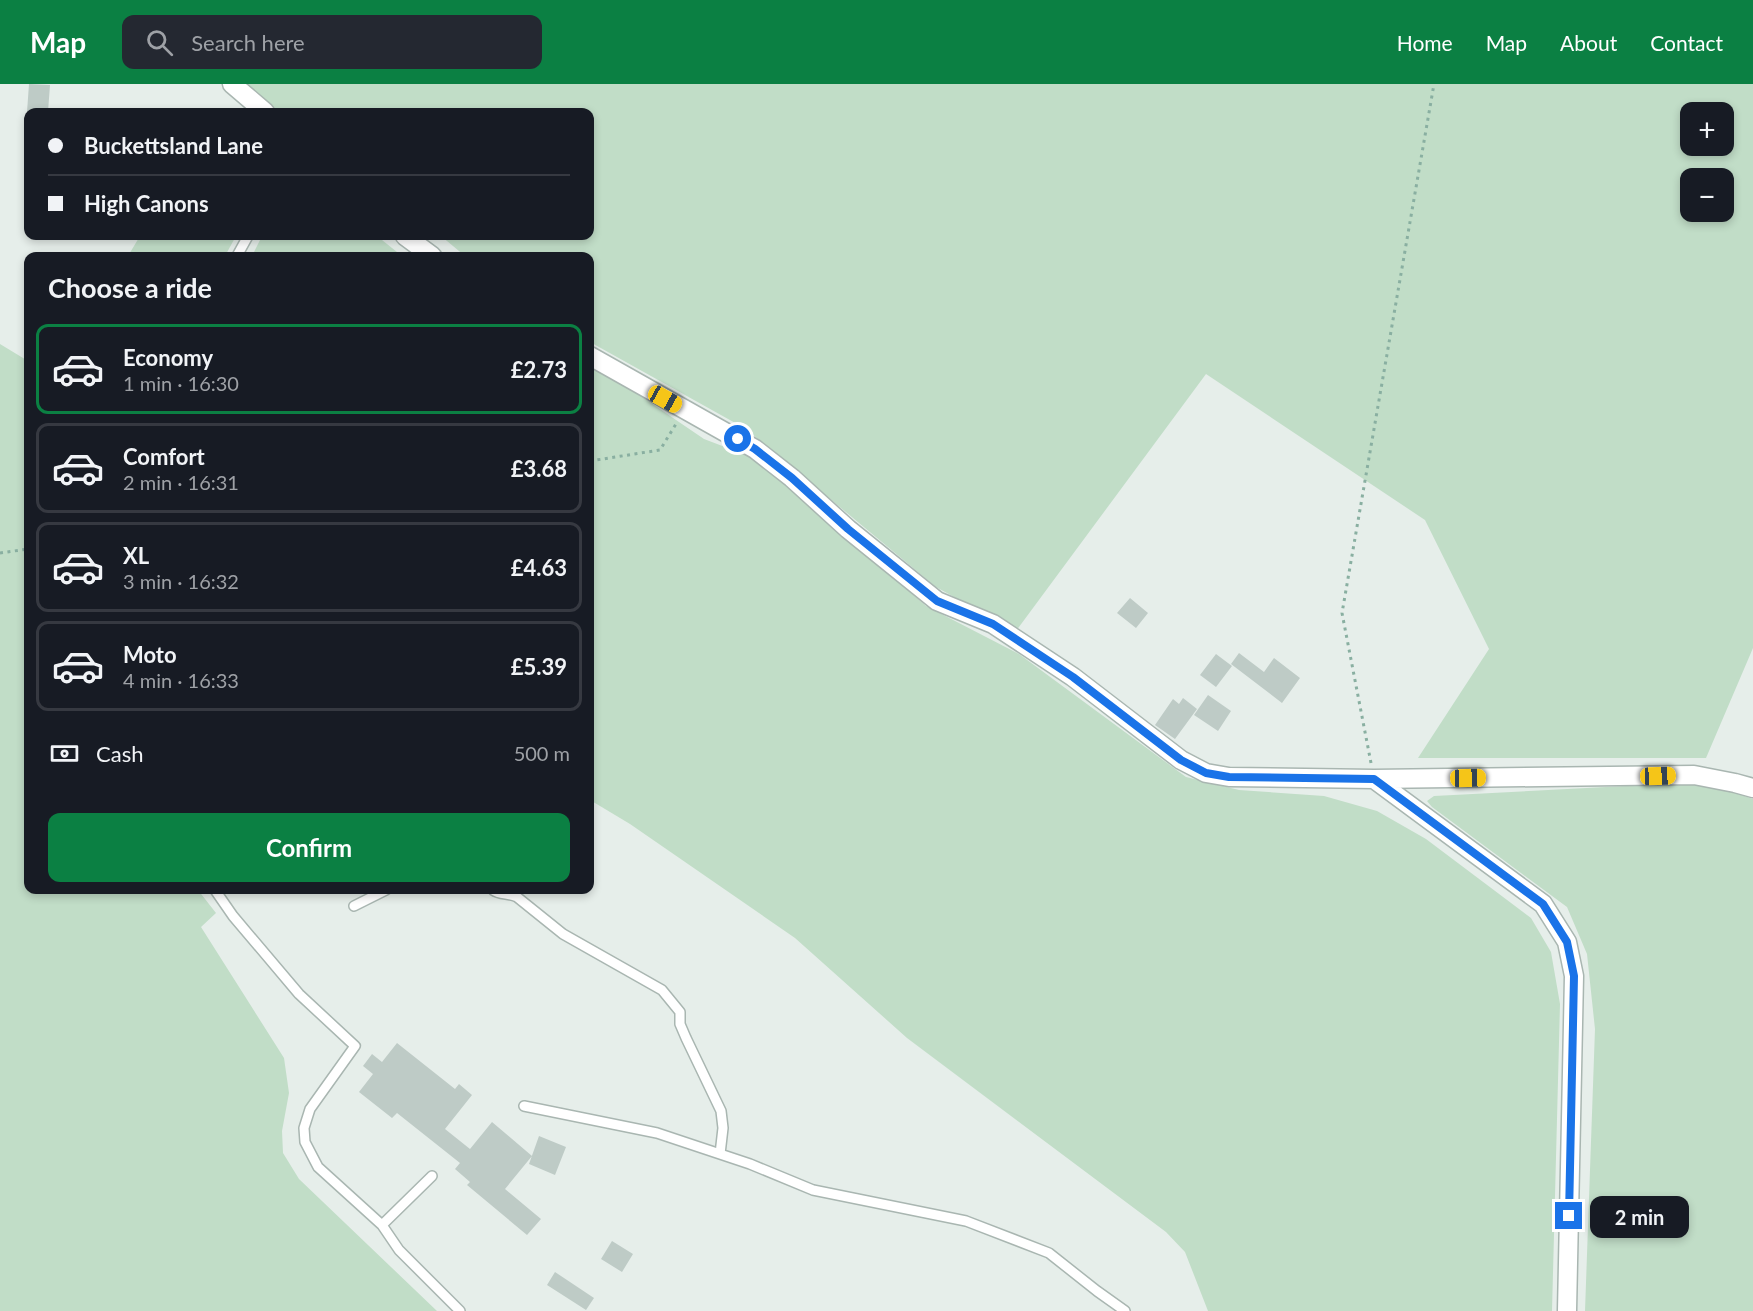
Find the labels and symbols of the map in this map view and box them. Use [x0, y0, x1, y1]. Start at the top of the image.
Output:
car [645, 382, 685, 416]
route start [724, 425, 751, 452]
car [1640, 766, 1676, 786]
car [1450, 769, 1486, 787]
callout: 2 min [1590, 1195, 1689, 1237]
route end [1555, 1202, 1582, 1229]

